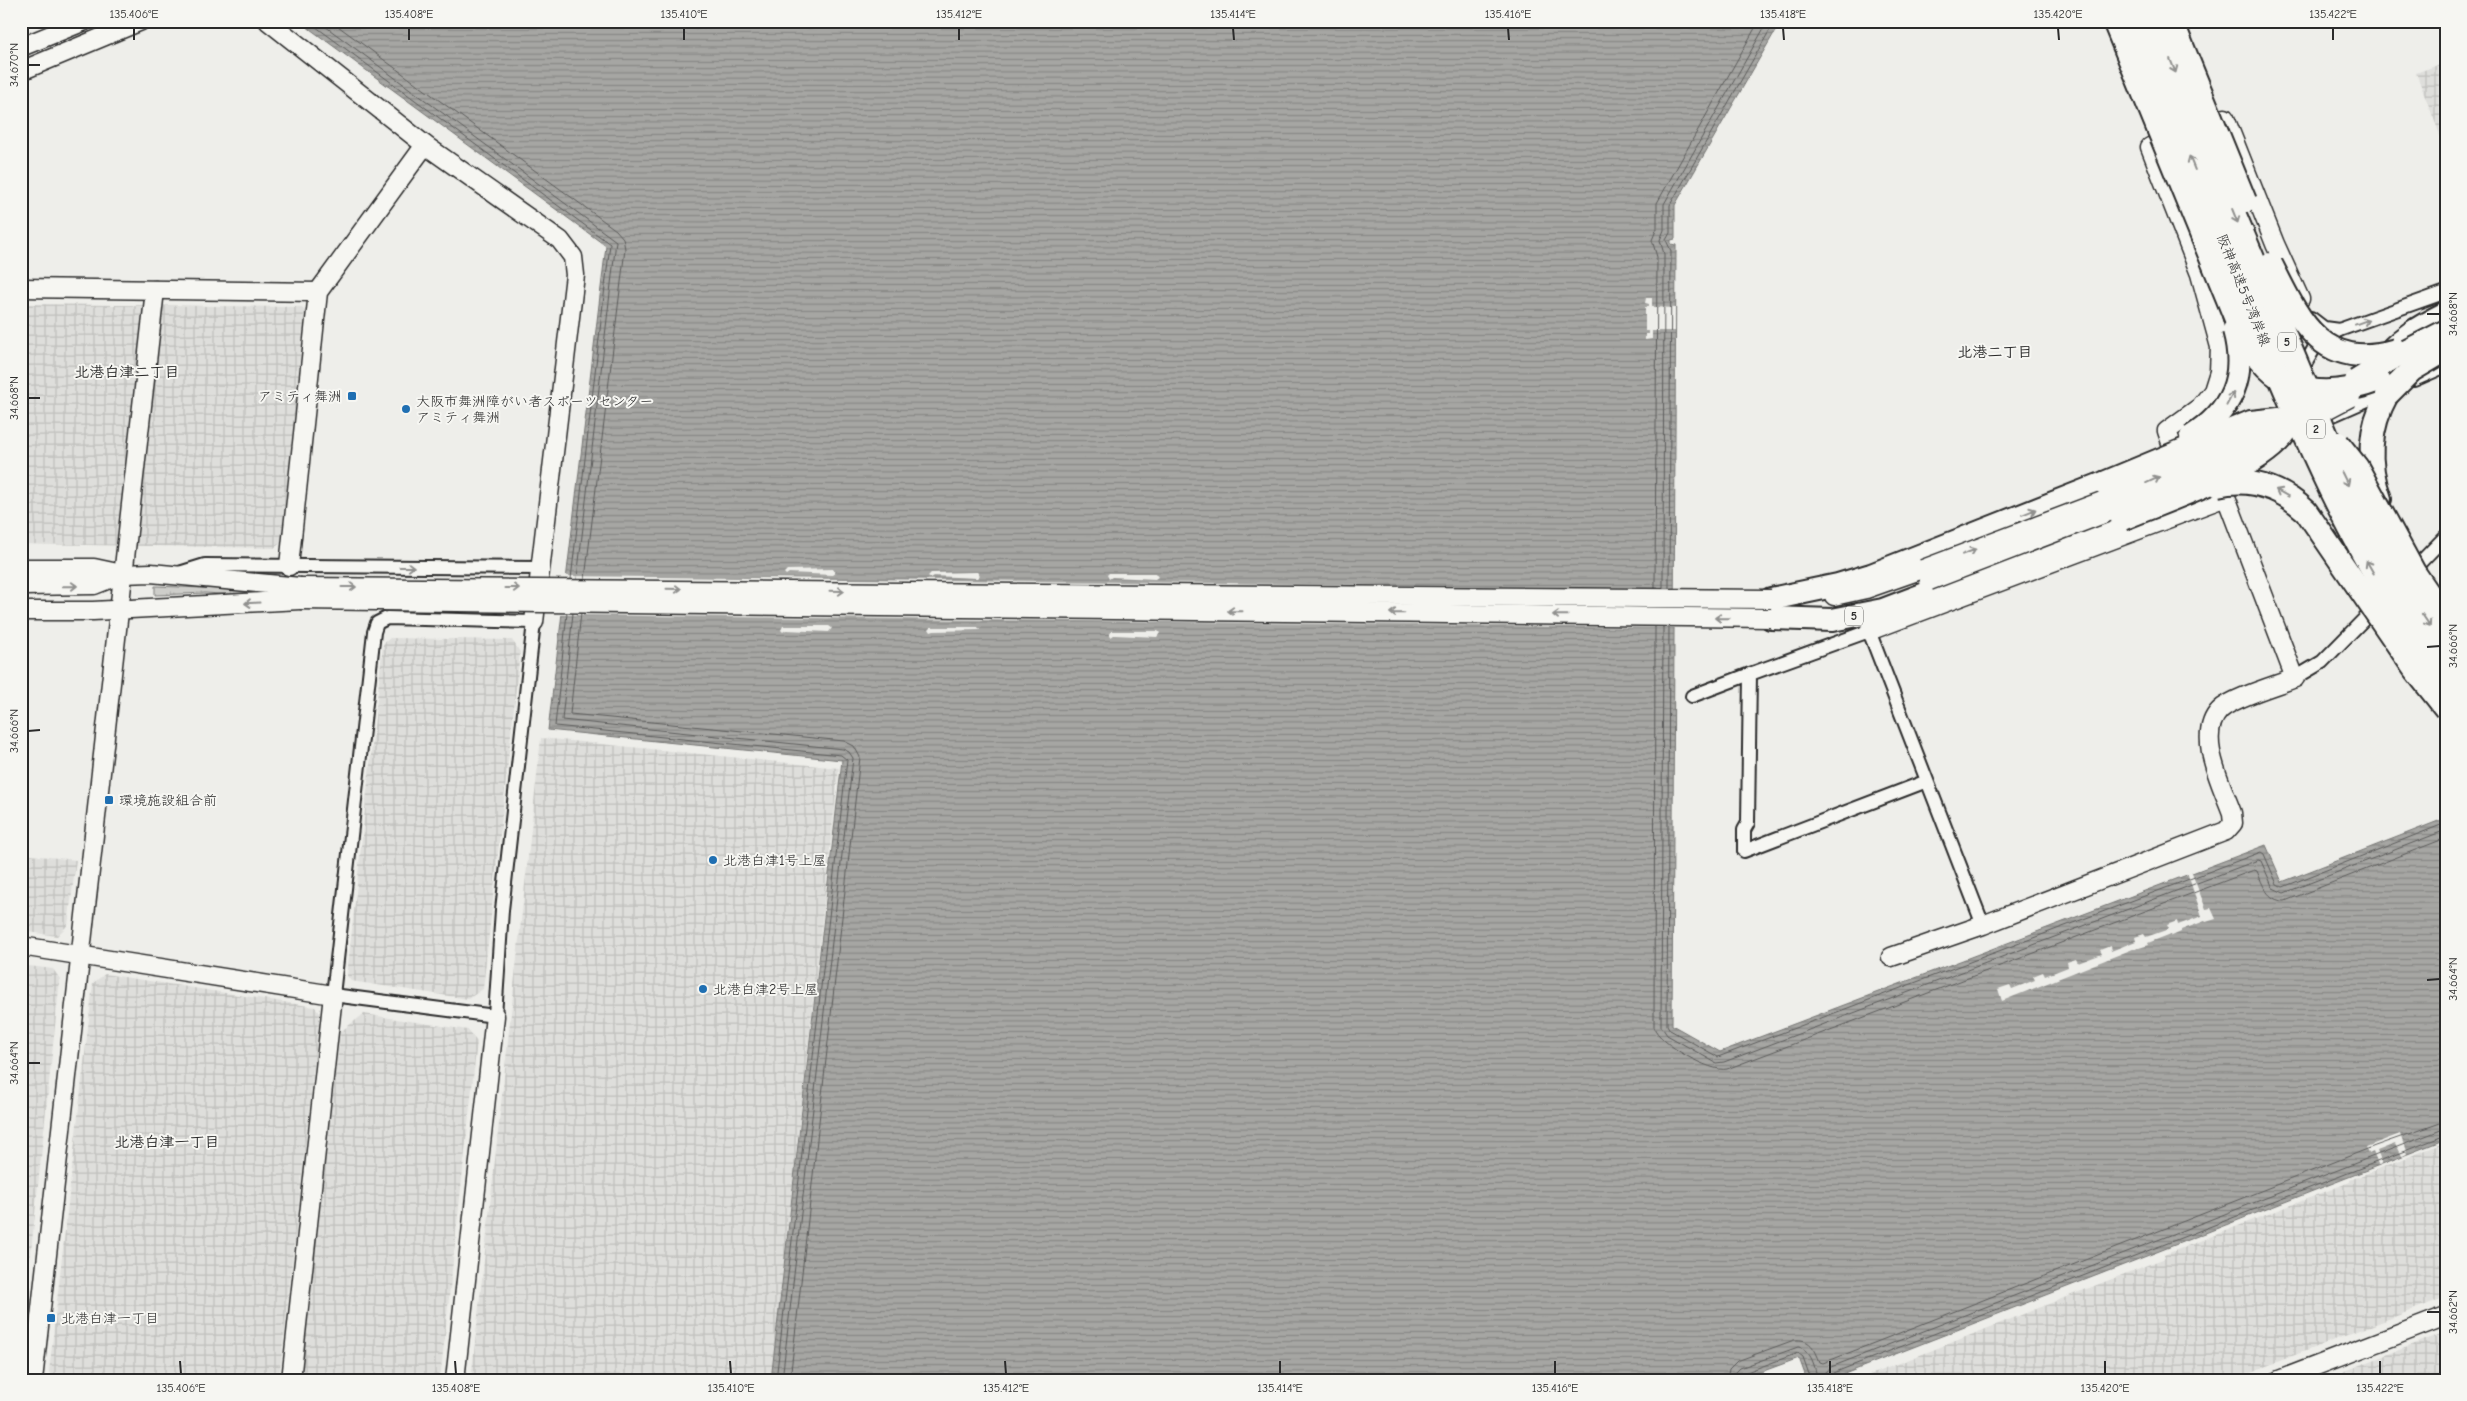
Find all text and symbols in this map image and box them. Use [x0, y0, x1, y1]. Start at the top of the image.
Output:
text: 135.406°E [110, 7, 158, 21]
text: 135.408°E [385, 7, 433, 21]
text: 135.410°E [660, 7, 708, 21]
text: 135.412°E [936, 7, 982, 21]
text: 135.414°E [1210, 7, 1256, 21]
text: 135.416°E [1485, 7, 1531, 21]
text: 135.418°E [1760, 7, 1806, 21]
text: 135.420°E [2034, 7, 2082, 21]
text: 135.422°E [2309, 7, 2357, 21]
text: 34.670°N [7, 43, 21, 87]
one-way arrow [2169, 58, 2178, 73]
one-way arrow [2186, 156, 2196, 171]
one-way arrow [2231, 208, 2240, 224]
street label: 阪神高速5号湾岸線 [2213, 232, 2274, 349]
text: 34.668°N [2446, 292, 2460, 336]
one-way arrow [2354, 317, 2369, 326]
road number: 5 [2278, 332, 2296, 352]
district label: 北港二丁目 [1957, 343, 2033, 361]
district label: 北港白津二丁目 [74, 363, 180, 381]
text: 34.668°N [7, 376, 21, 420]
place label: アミティ舞洲 [258, 388, 342, 405]
marker: アミティ舞洲 [346, 390, 358, 402]
one-way arrow [2226, 392, 2235, 407]
place label: 大阪市舞洲障がい者スポーツセンター アミティ舞洲 [416, 393, 653, 426]
marker: 大阪市舞洲障がい者スポーツセンター アミティ舞洲 [400, 403, 412, 415]
road number: 2 [2307, 419, 2325, 438]
one-way arrow [2341, 471, 2351, 486]
one-way arrow [2145, 475, 2160, 485]
one-way arrow [2274, 488, 2289, 498]
one-way arrow [2021, 507, 2036, 517]
one-way arrow [1961, 547, 1976, 556]
one-way arrow [2364, 561, 2374, 575]
one-way arrow [399, 562, 415, 572]
one-way arrow [62, 581, 78, 591]
one-way arrow [340, 582, 357, 592]
one-way arrow [503, 583, 519, 593]
one-way arrow [666, 584, 682, 594]
one-way arrow [828, 586, 844, 596]
one-way arrow [244, 598, 260, 607]
one-way arrow [1227, 606, 1244, 616]
road number: 5 [1845, 606, 1863, 626]
one-way arrow [1389, 608, 1406, 618]
one-way arrow [1552, 611, 1568, 620]
one-way arrow [1714, 613, 1730, 622]
one-way arrow [2421, 613, 2431, 627]
text: 34.666°N [2446, 624, 2460, 668]
text: 34.666°N [7, 709, 21, 753]
place label: 環境施設組合前 [119, 792, 217, 809]
marker: 環境施設組合前 [103, 794, 115, 806]
place label: 北港白津1号上屋 [723, 852, 827, 869]
marker: 北港白津1号上屋 [707, 854, 719, 866]
text: 34.664°N [2446, 957, 2460, 1001]
place label: 北港白津2号上屋 [713, 981, 818, 998]
marker: 北港白津2号上屋 [697, 983, 709, 995]
text: 34.664°N [7, 1041, 21, 1085]
district label: 北港白津一丁目 [114, 1133, 220, 1151]
text: 34.662°N [2446, 1290, 2460, 1334]
place label: 北港白津一丁目 [61, 1310, 159, 1327]
marker: 北港白津一丁目 [45, 1312, 57, 1324]
text: 135.406°E [157, 1381, 205, 1395]
text: 135.408°E [432, 1381, 480, 1395]
text: 135.410°E [707, 1381, 755, 1395]
text: 135.412°E [983, 1381, 1029, 1395]
text: 135.414°E [1257, 1381, 1303, 1395]
text: 135.416°E [1532, 1381, 1578, 1395]
text: 135.418°E [1807, 1381, 1853, 1395]
text: 135.420°E [2081, 1381, 2129, 1395]
text: 135.422°E [2356, 1381, 2404, 1395]

